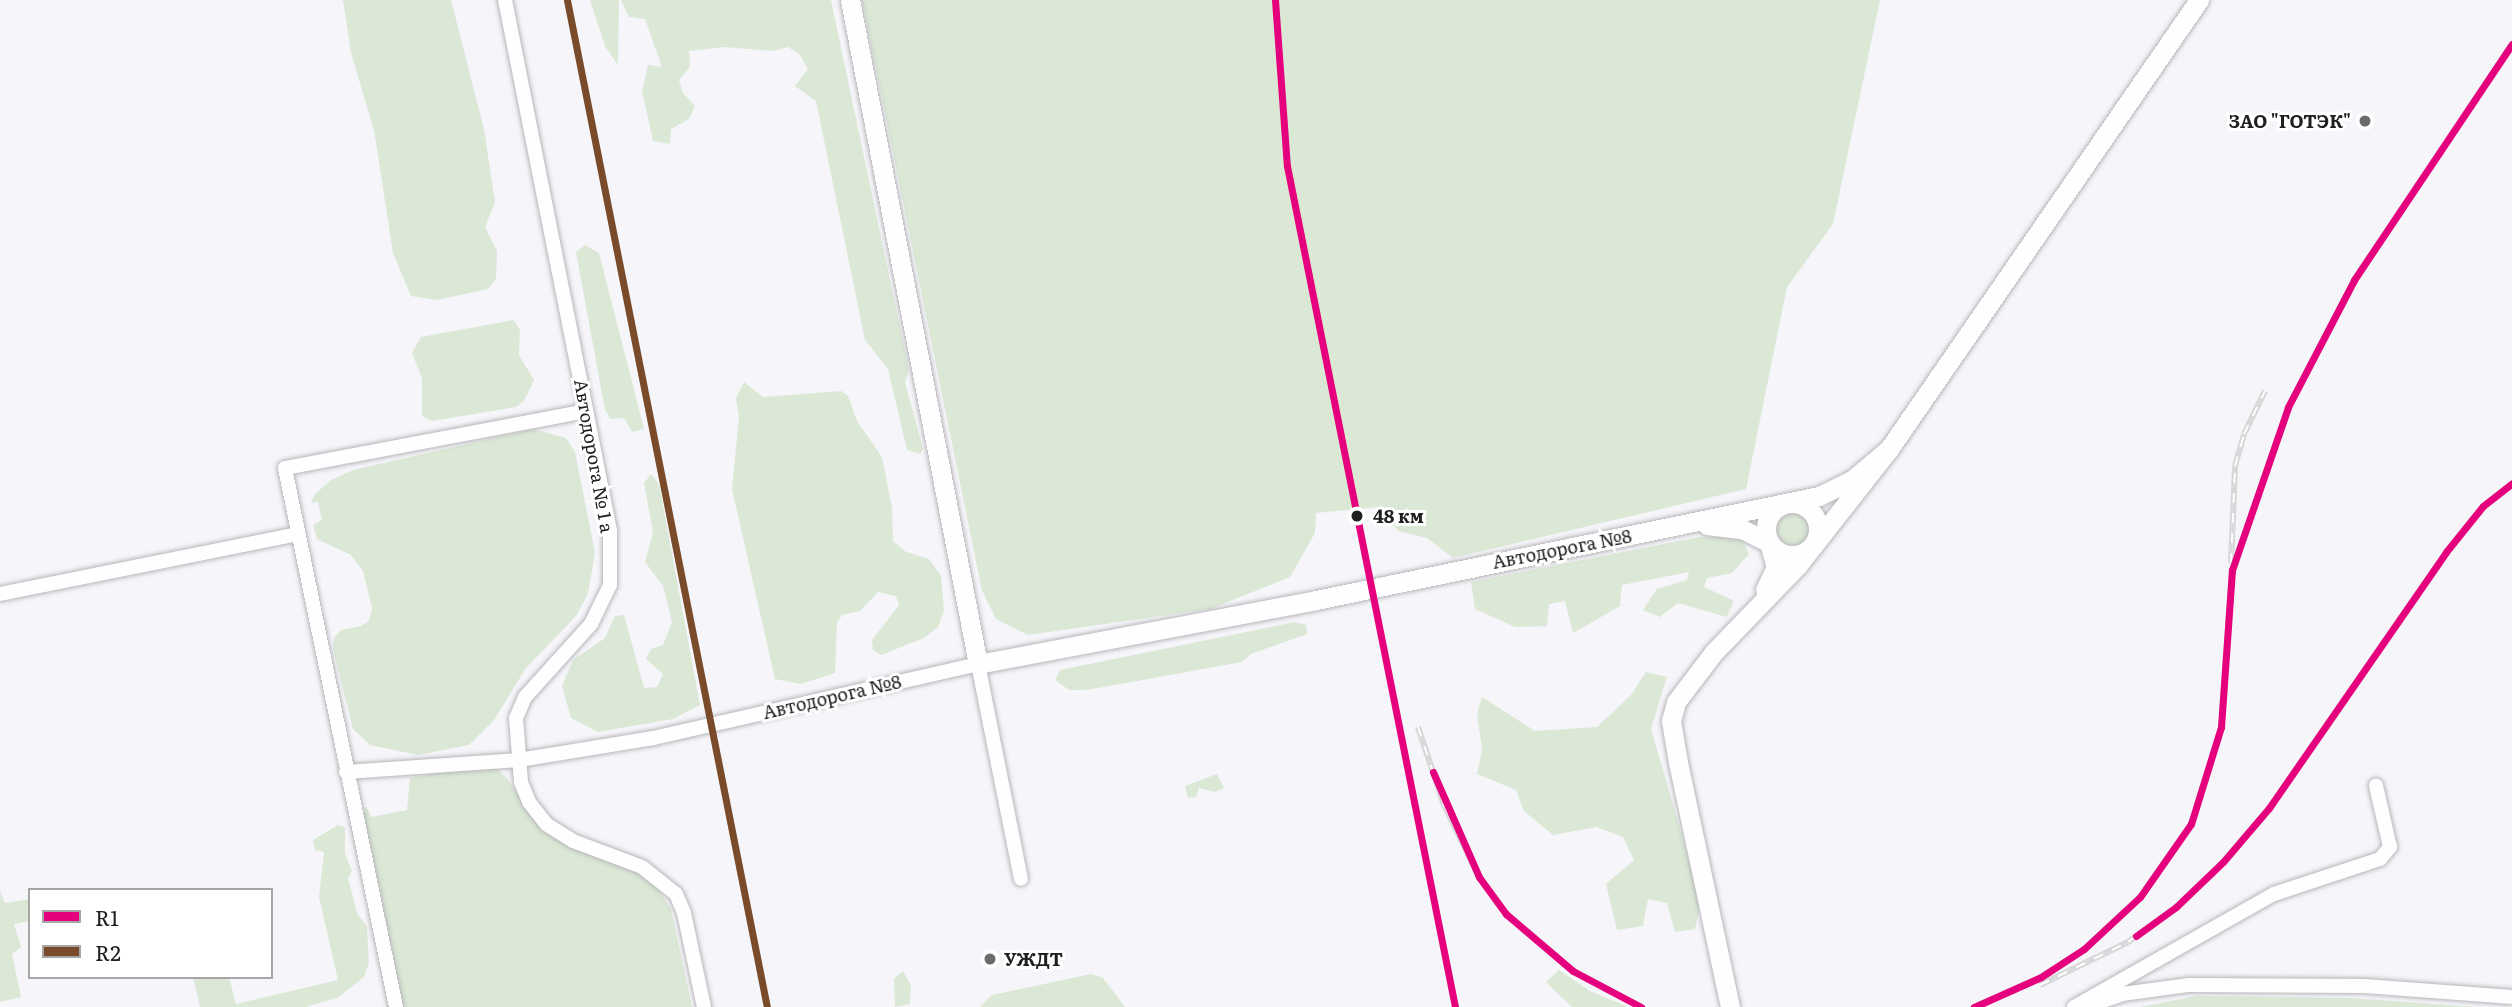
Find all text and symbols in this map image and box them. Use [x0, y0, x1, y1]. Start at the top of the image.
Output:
place label: ЗАО "ГОТЭК" [2229, 110, 2351, 132]
marker: ЗАО "ГОТЭК" [2357, 113, 2373, 129]
street label: Автодорога № 1 а [570, 377, 618, 535]
place label: 48 км [1373, 505, 1424, 527]
marker: 48 км [1347, 506, 1367, 526]
street label: Автодорога №8 [1491, 525, 1633, 573]
street label: Автодорога №8 [761, 671, 903, 723]
legend [28, 888, 273, 979]
text: R1 [95, 901, 119, 932]
text: R2 [95, 936, 121, 967]
place label: УЖДТ [1004, 948, 1063, 970]
marker: УЖДТ [982, 951, 998, 967]

